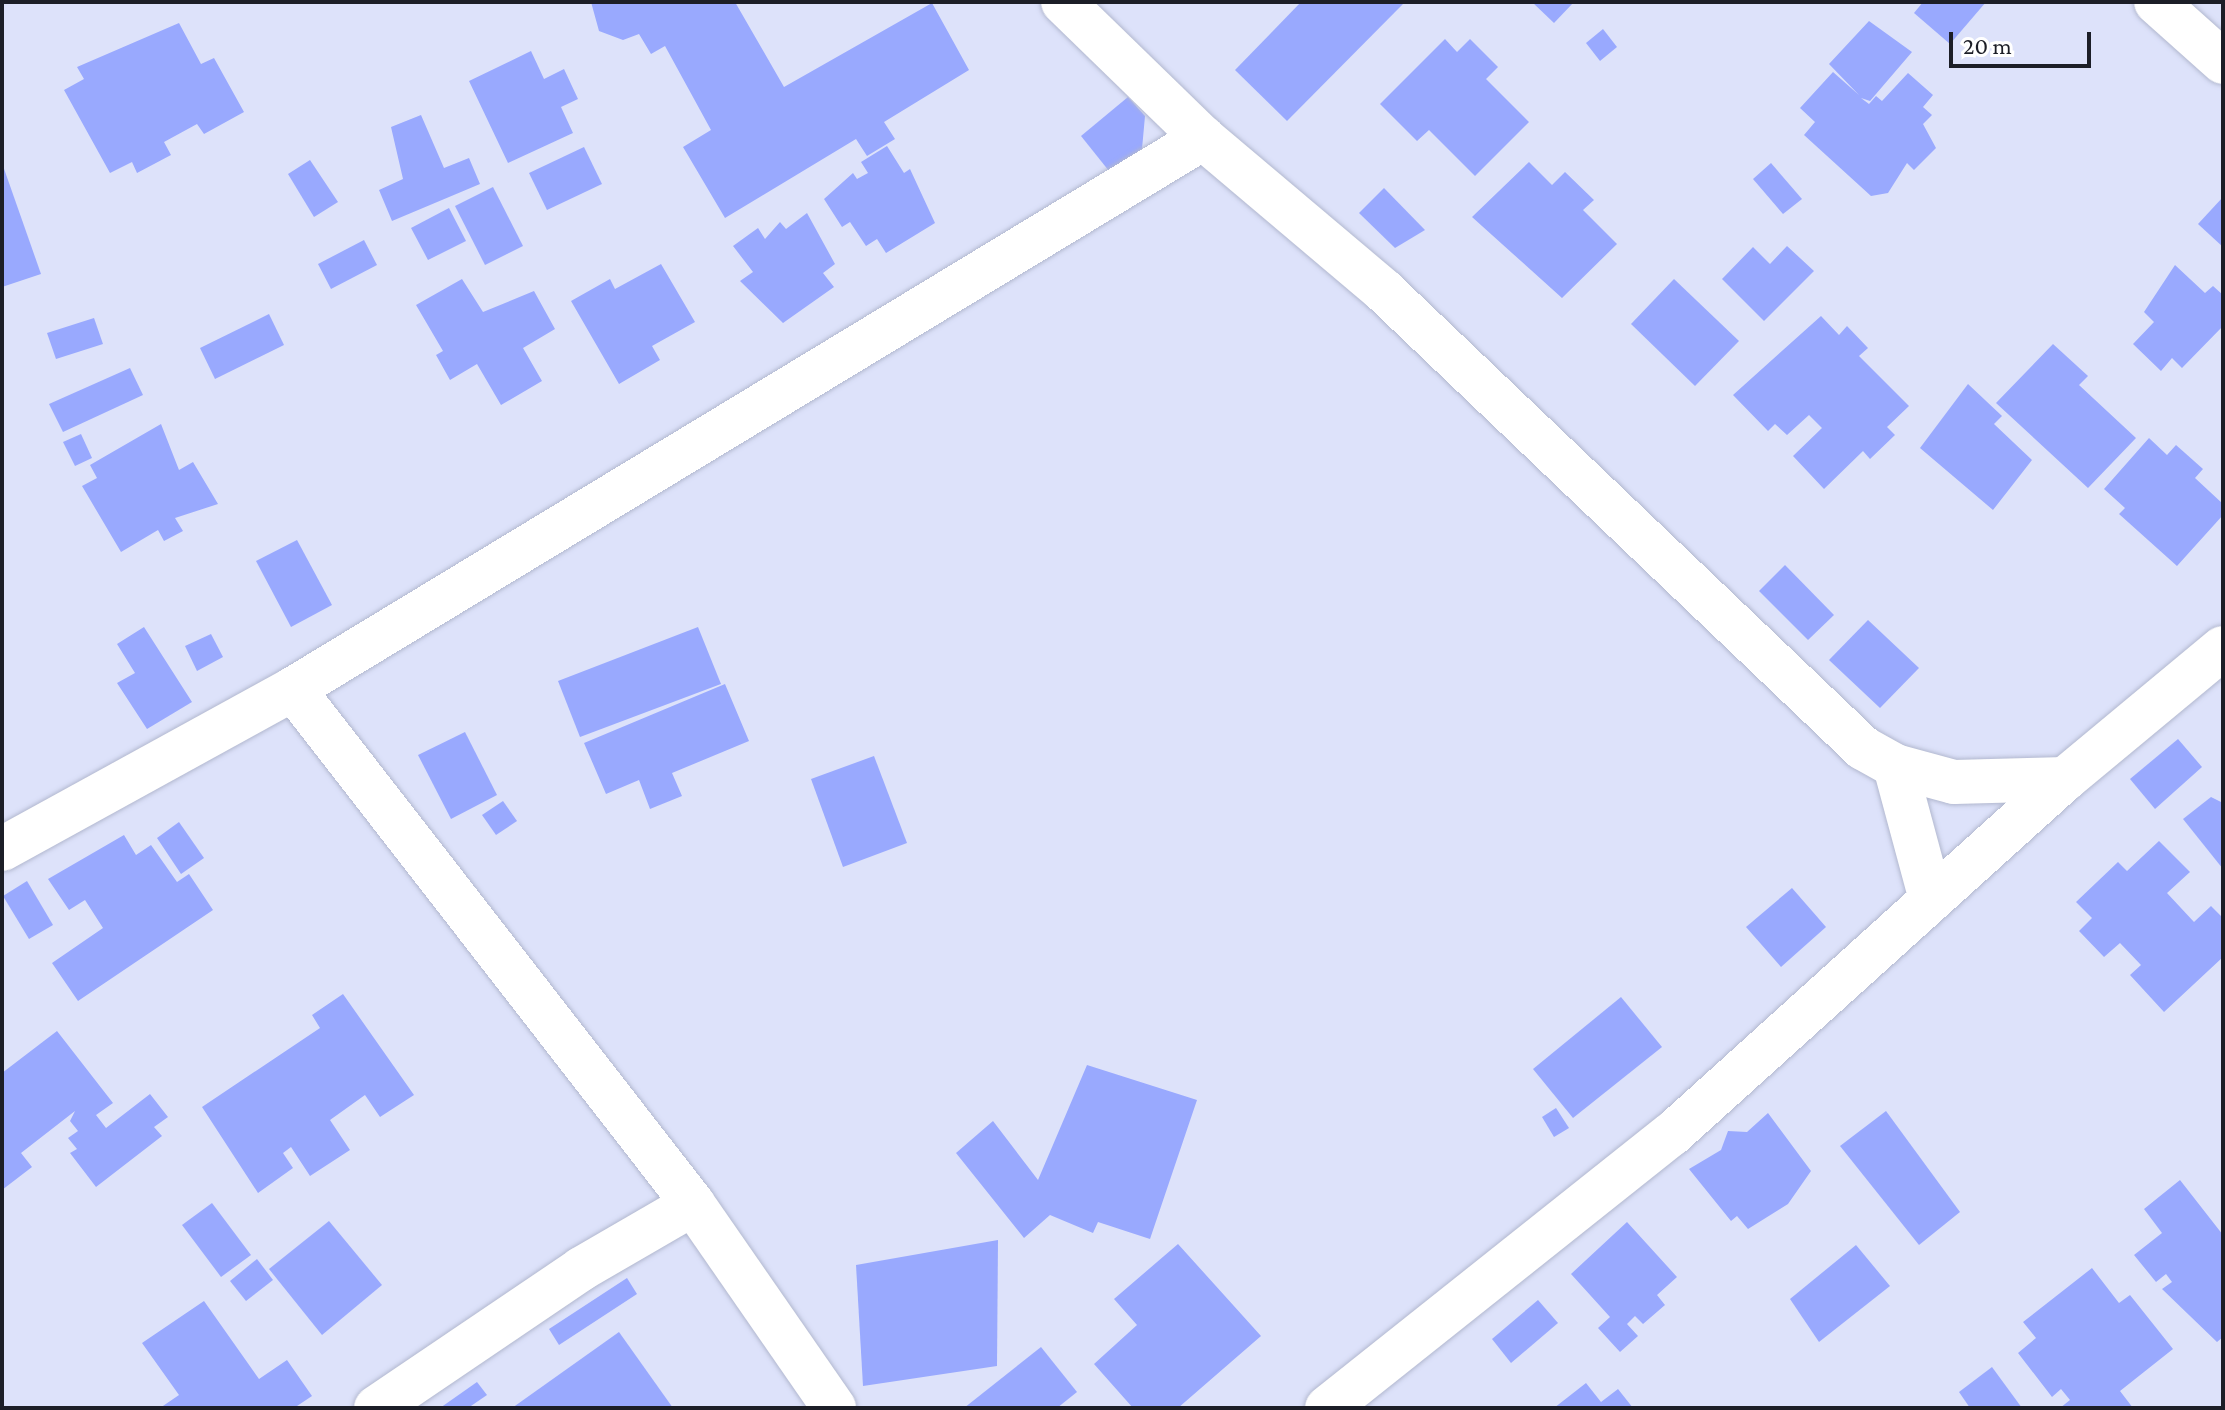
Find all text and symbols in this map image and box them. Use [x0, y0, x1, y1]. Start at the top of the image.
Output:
scale bar [1953, 16, 2095, 66]
text: 20 m [1963, 32, 2012, 59]

